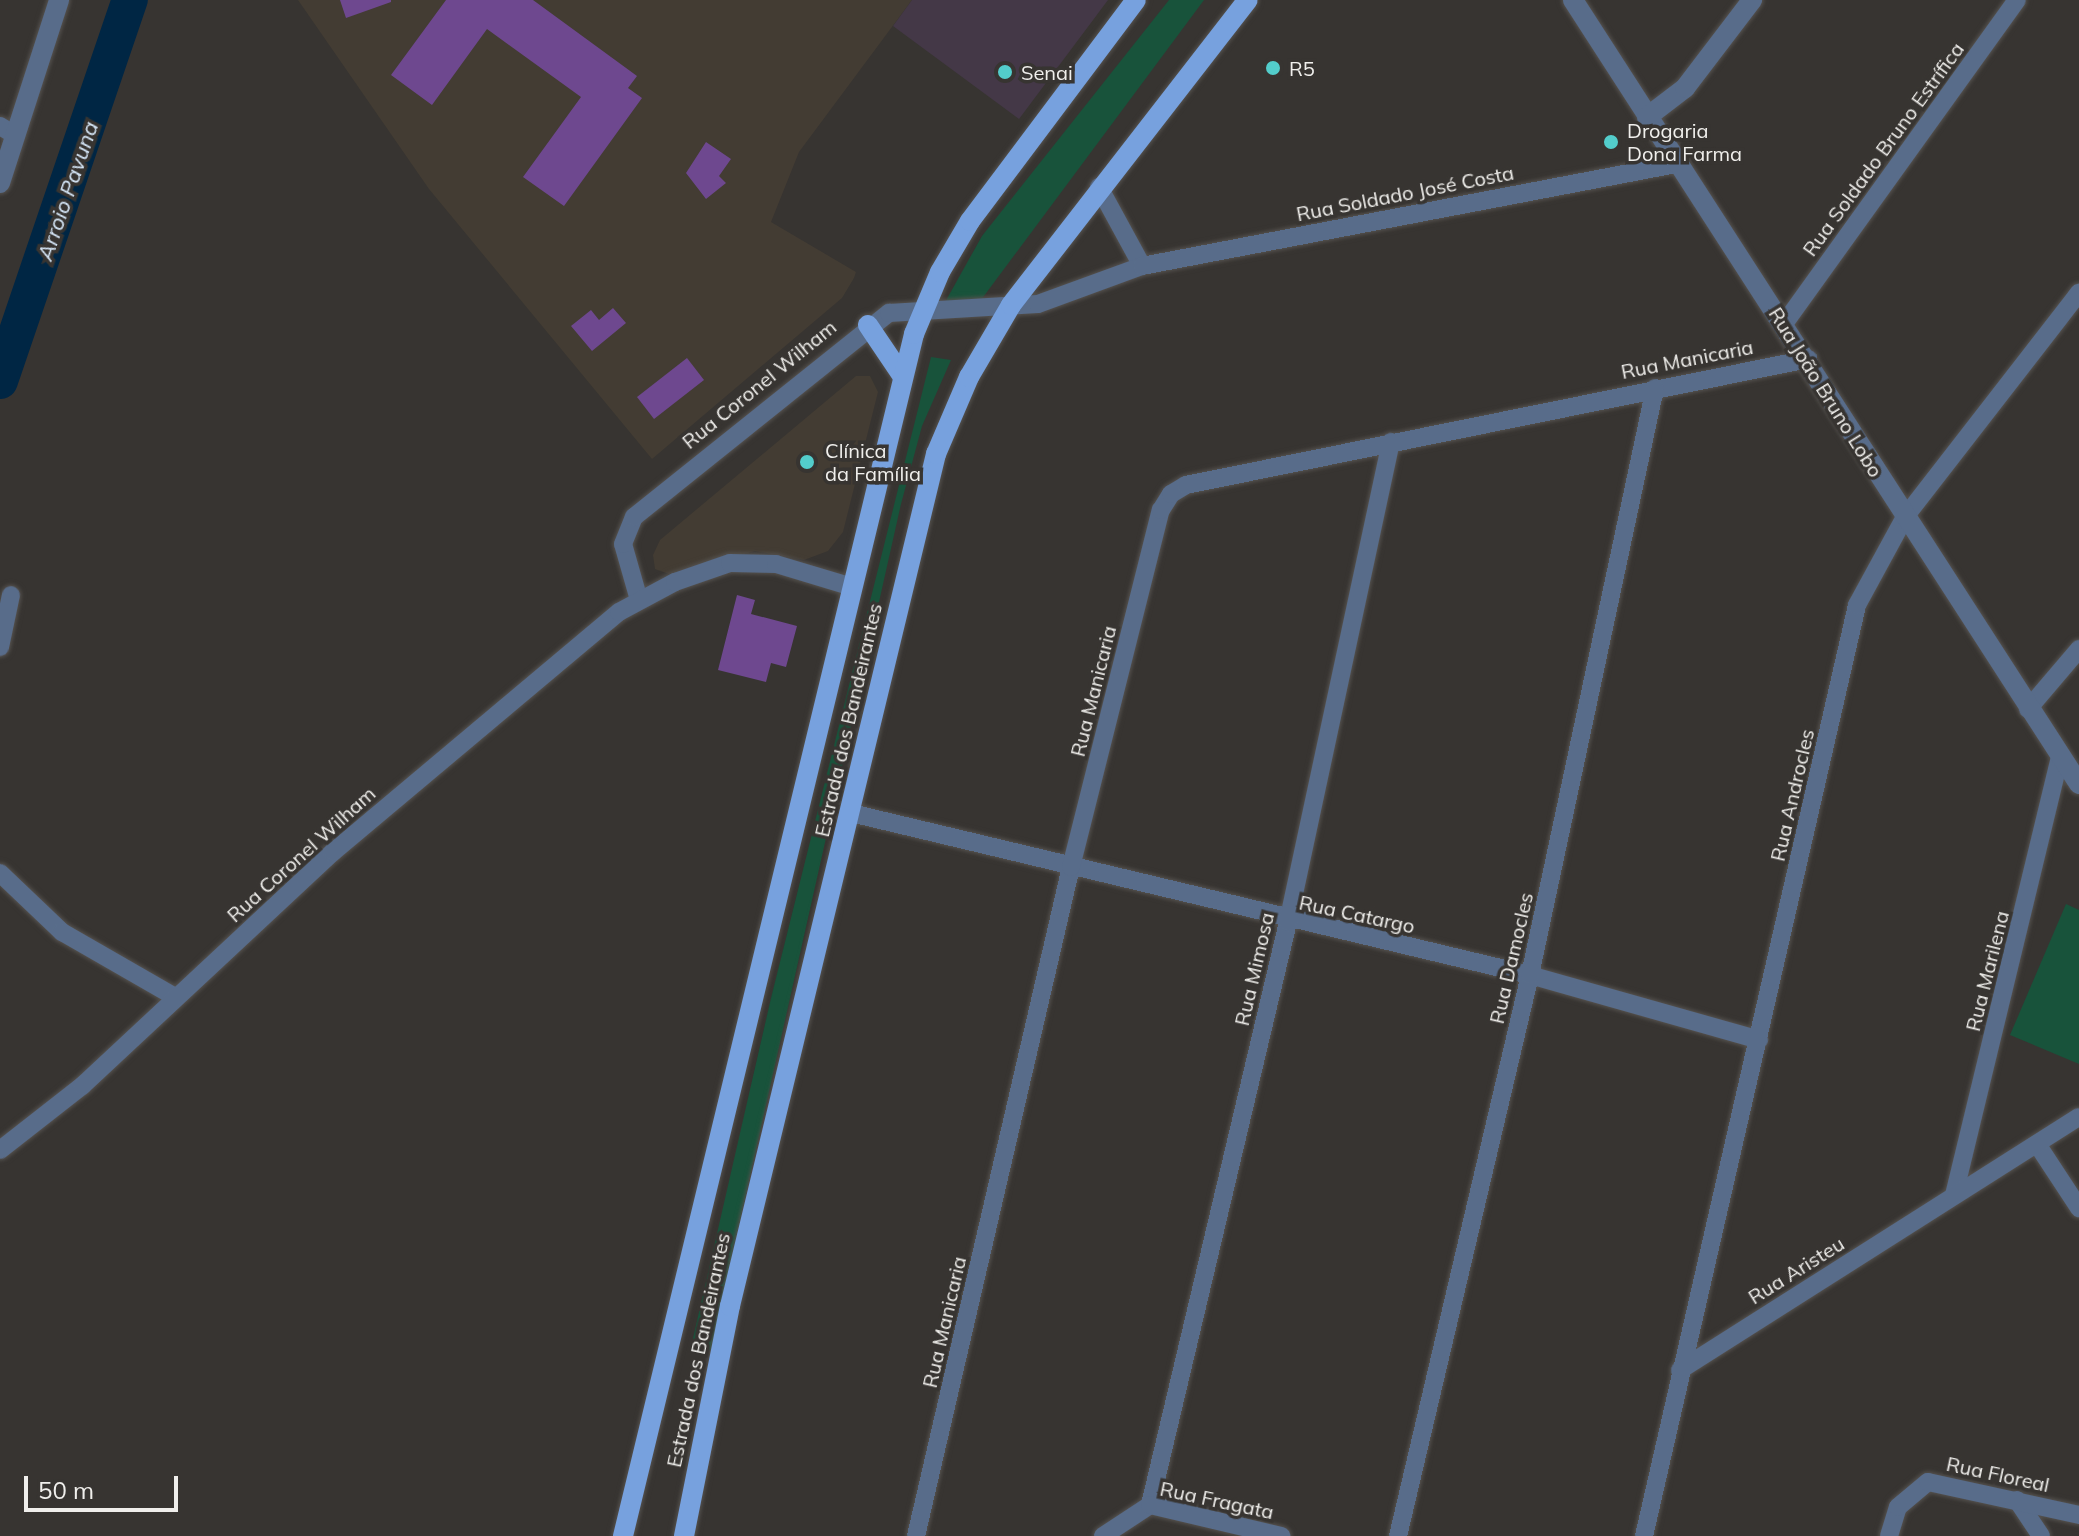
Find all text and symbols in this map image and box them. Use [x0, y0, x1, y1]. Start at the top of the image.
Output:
street label: Rua Soldado Bruno Estrífica [1797, 37, 1969, 261]
place label: R5 [1289, 56, 1315, 80]
marker: R5 [1264, 59, 1282, 77]
place label: Senai [1021, 60, 1073, 84]
marker: Senai [996, 63, 1014, 81]
water label: Arroio Pavuna [32, 118, 104, 264]
place label: Drogaria Dona Farma [1627, 118, 1742, 165]
marker: Drogaria Dona Farma [1602, 133, 1620, 151]
street label: Rua Soldado José Costa [1294, 160, 1516, 226]
street label: Rua João Bruno Lobo [1764, 303, 1888, 481]
street label: Rua Coronel Wilham [677, 315, 841, 453]
street label: Rua Manicaria [1619, 334, 1755, 384]
place label: Clínica da Família [825, 438, 921, 485]
marker: Clínica da Família [796, 451, 818, 473]
street label: Estrada dos Bandeirantes [809, 601, 887, 839]
street label: Rua Manicaria [1065, 623, 1121, 759]
street label: Rua Androcles [1765, 727, 1819, 863]
street label: Rua Coronel Wilham [222, 781, 380, 927]
street label: Rua Catargo [1297, 890, 1417, 938]
street label: Rua Damocles [1484, 890, 1538, 1026]
street label: Rua Marilena [1960, 908, 2014, 1034]
street label: Rua Mimosa [1229, 910, 1279, 1028]
street label: Estrada dos Bandeirantes [661, 1231, 735, 1469]
street label: Rua Aristeu [1744, 1231, 1848, 1309]
street label: Rua Manicaria [917, 1254, 971, 1390]
street label: Rua Floreal [1944, 1451, 2052, 1497]
scale bar [28, 1460, 182, 1510]
text: 50 m [38, 1475, 94, 1505]
street label: Rua Fragata [1158, 1476, 1276, 1524]

